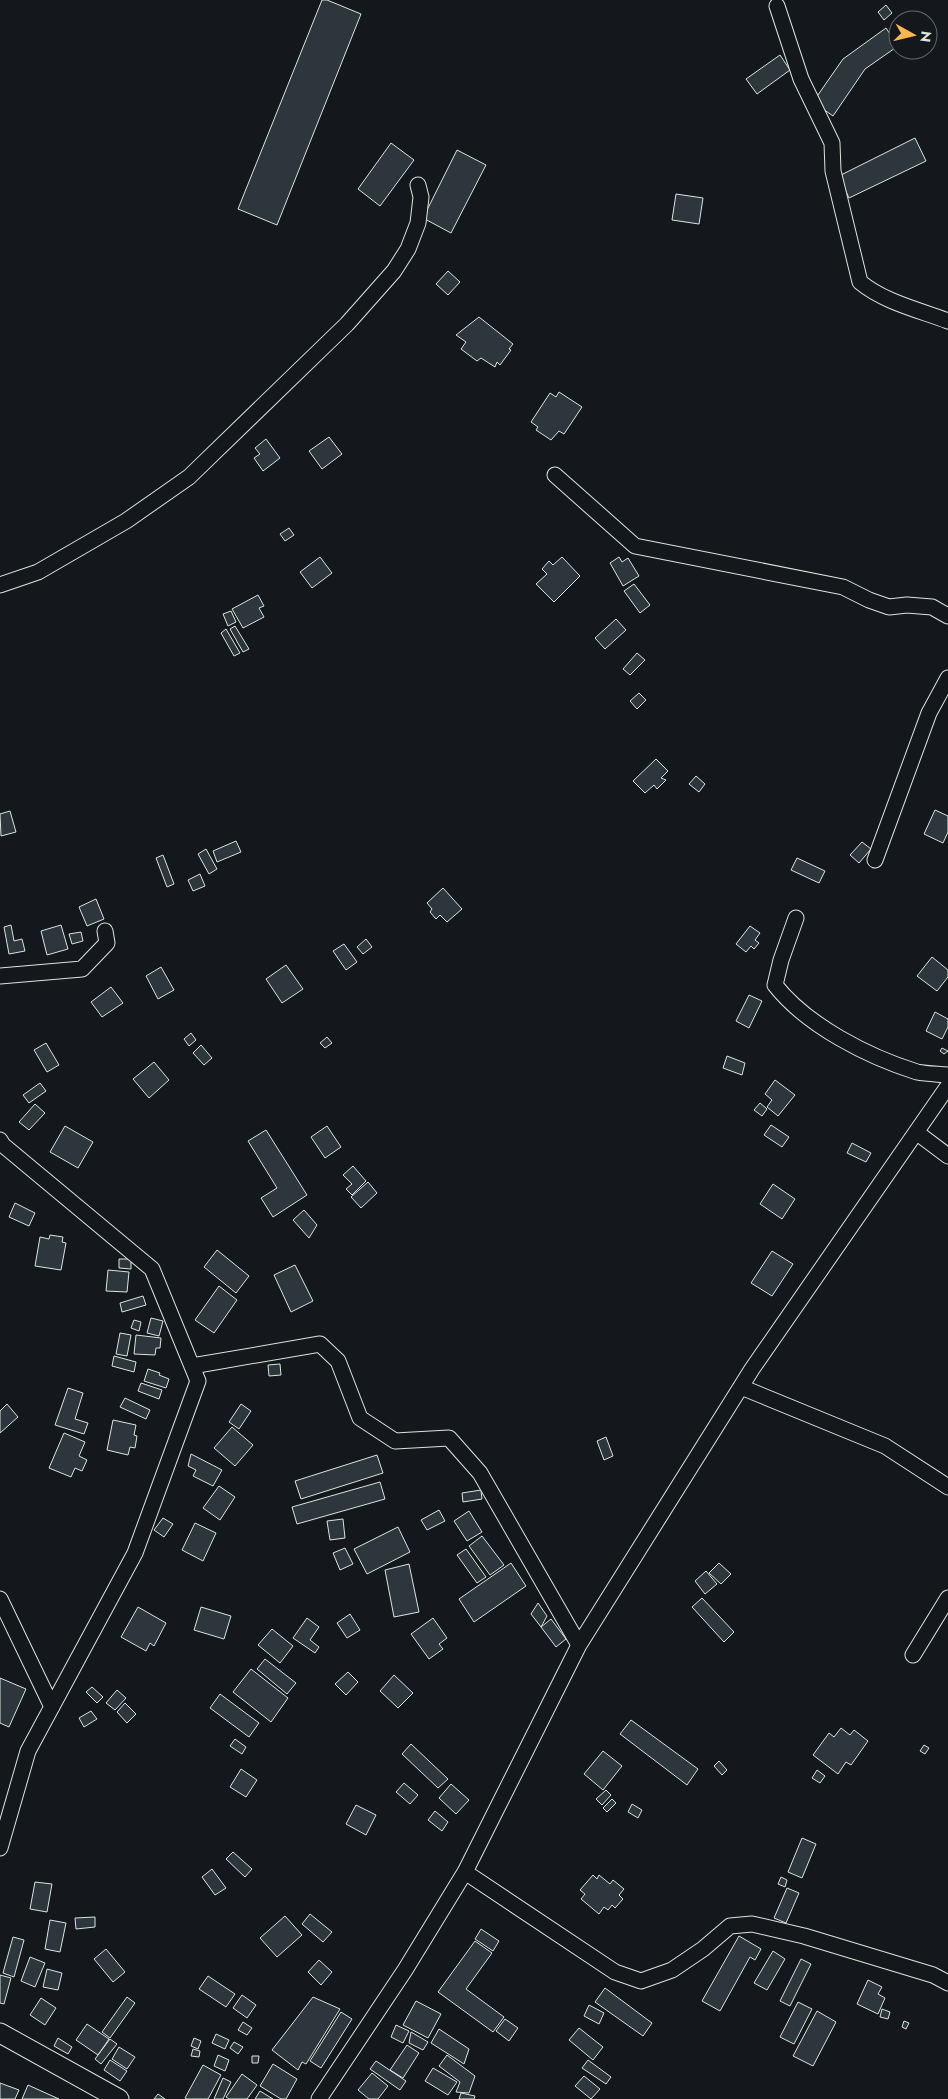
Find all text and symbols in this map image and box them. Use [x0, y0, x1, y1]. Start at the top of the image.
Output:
north arrow [888, 10, 938, 60]
text: N [915, 30, 937, 44]

